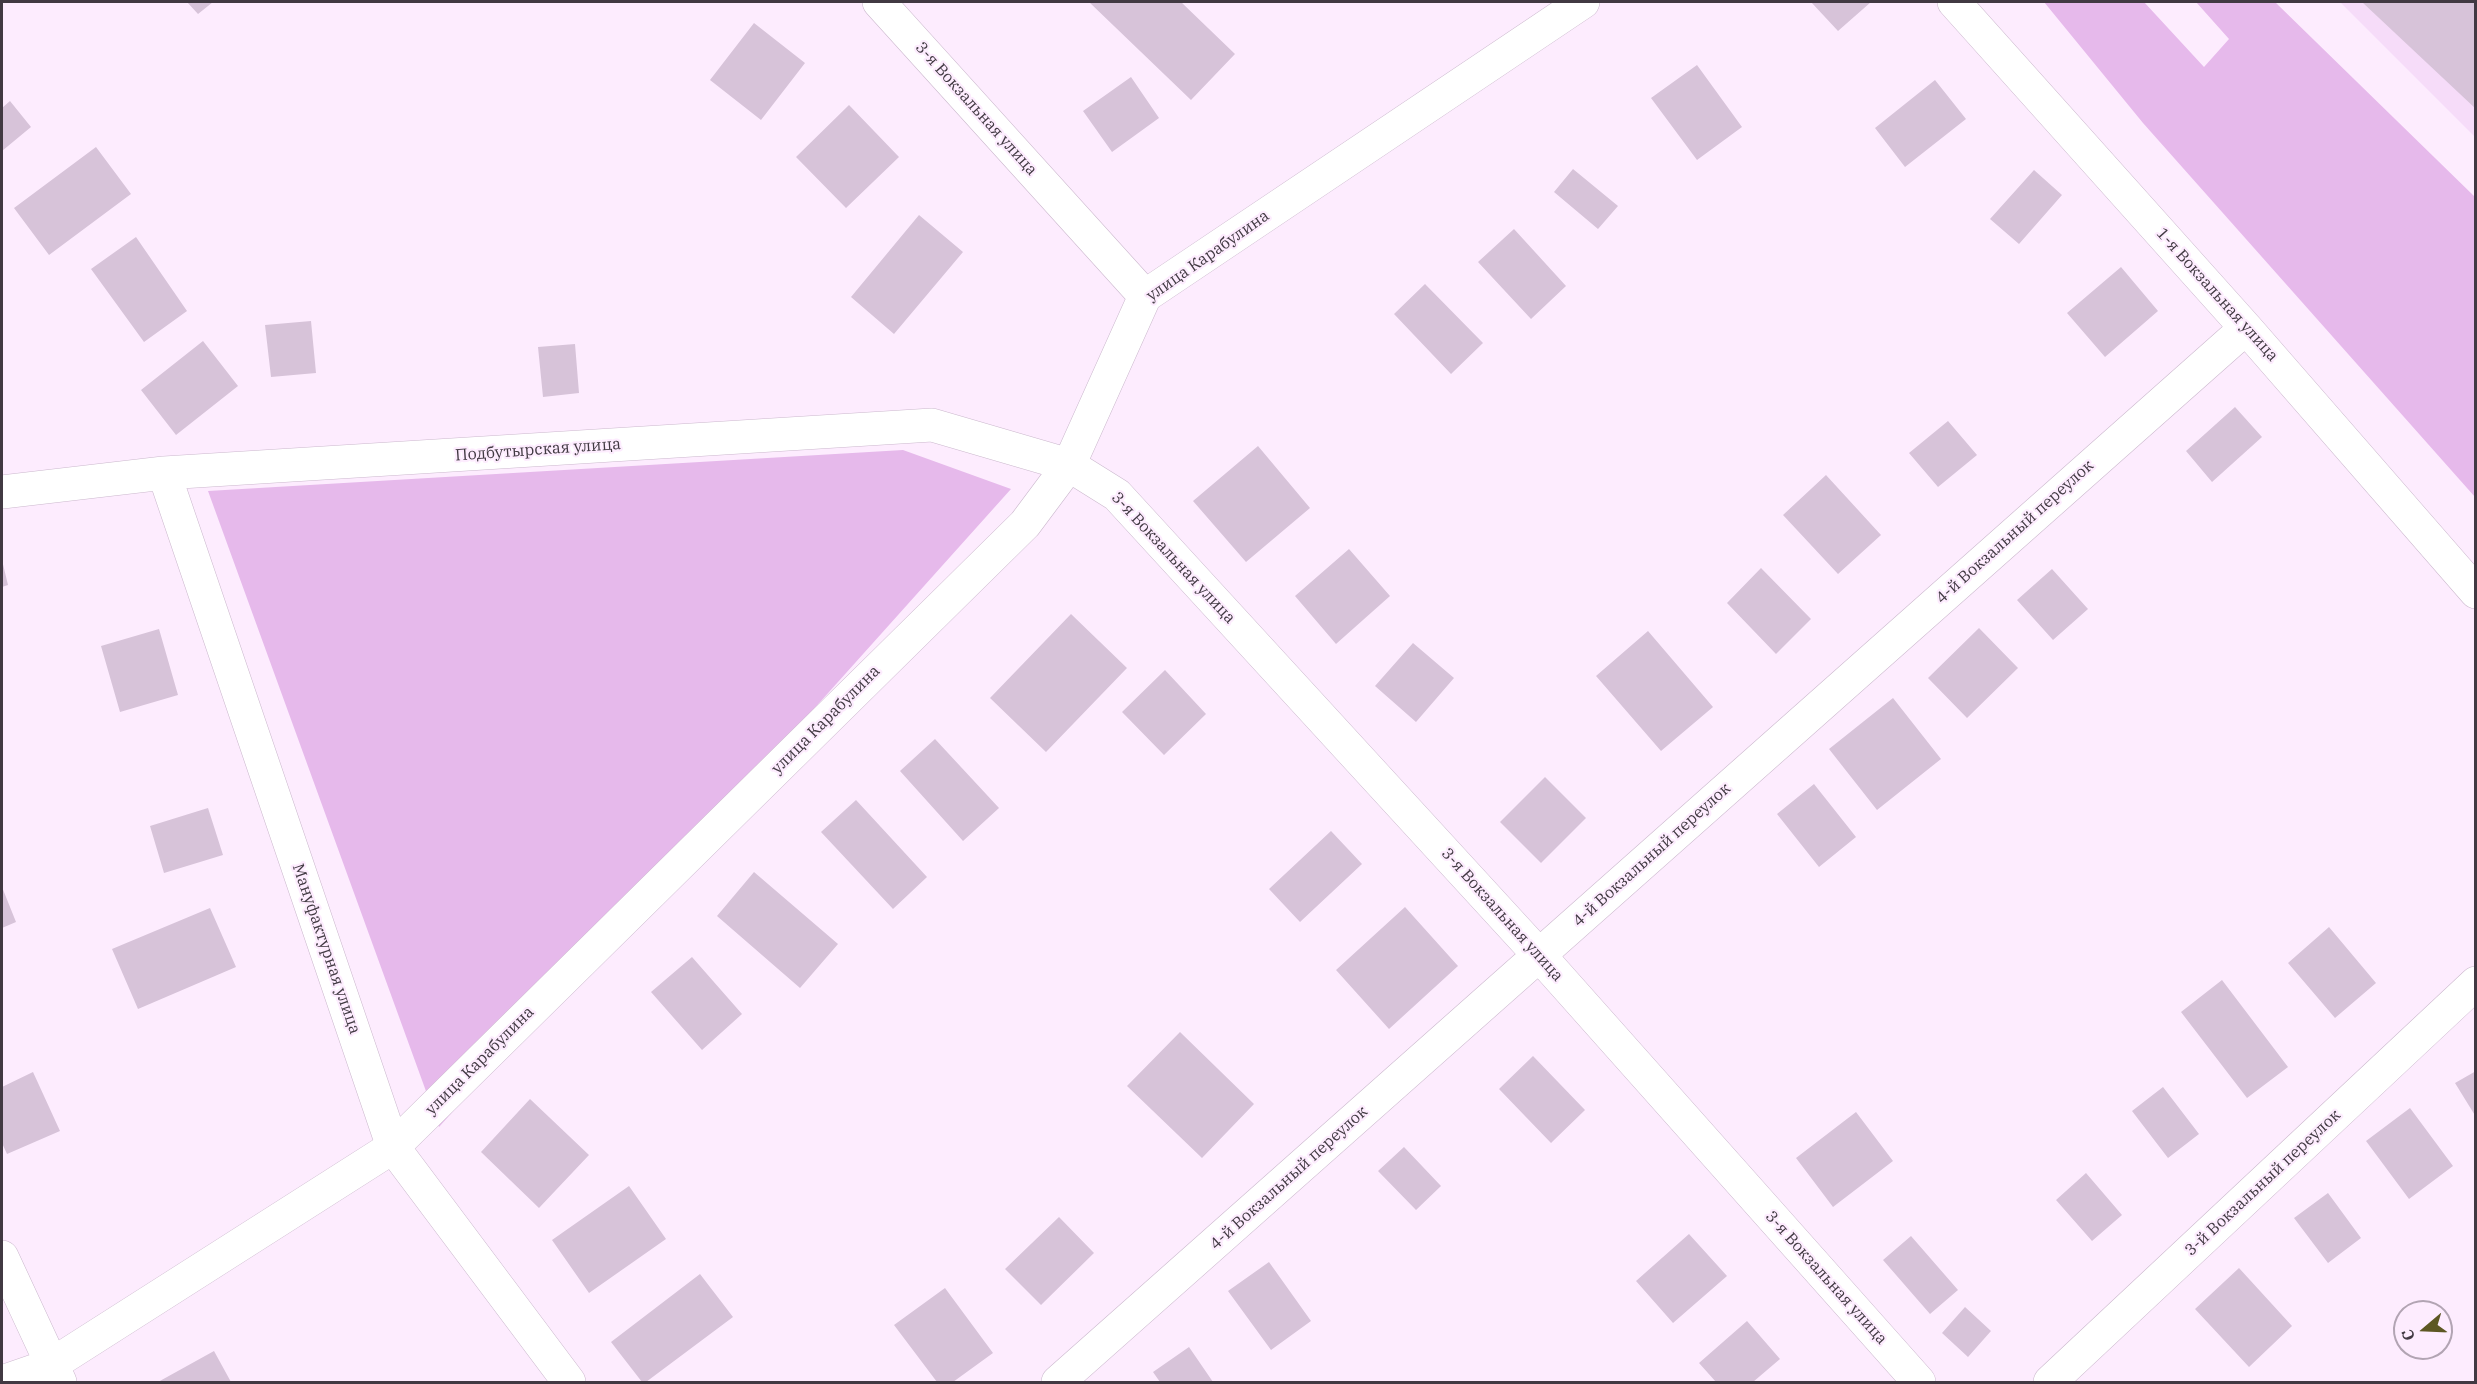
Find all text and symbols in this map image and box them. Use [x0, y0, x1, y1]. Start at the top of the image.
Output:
street label: 3-я Вокзальная улица [911, 38, 1041, 180]
street label: улица Карабулина [1143, 206, 1273, 306]
street label: 1-я Вокзальная улица [2152, 224, 2282, 366]
street label: Подбутырская улица [454, 435, 622, 465]
street label: 4-й Вокзальный переулок [1932, 456, 2098, 608]
street label: 3-я Вокзальная улица [1107, 488, 1239, 628]
street label: улица Карабулина [768, 662, 884, 778]
street label: 4-й Вокзальный переулок [1569, 779, 1735, 931]
street label: 3-я Вокзальная улица [1437, 844, 1567, 986]
street label: Мануфактурная улица [288, 861, 364, 1037]
street label: улица Карабулина [422, 1003, 538, 1119]
street label: 4-й Вокзальный переулок [1206, 1102, 1372, 1254]
street label: 3-й Вокзальный переулок [2181, 1106, 2345, 1260]
street label: 3-я Вокзальная улица [1761, 1207, 1891, 1349]
north arrow [2393, 1300, 2453, 1360]
text: С [2397, 1327, 2419, 1344]

